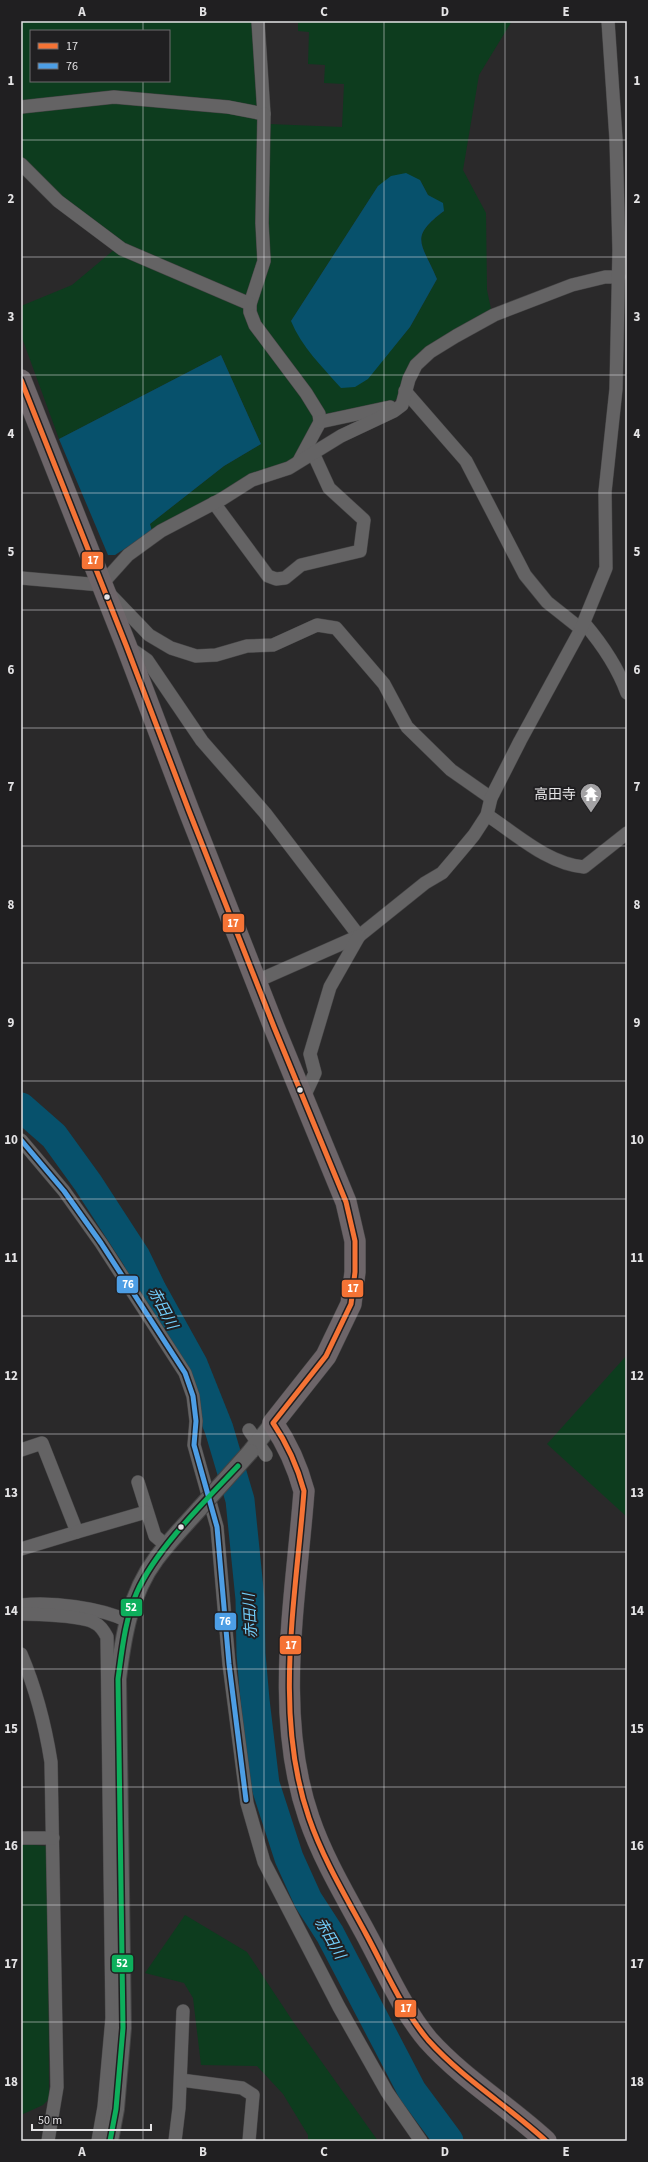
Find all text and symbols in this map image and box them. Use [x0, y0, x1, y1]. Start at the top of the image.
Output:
text: A [77, 3, 86, 21]
text: B [199, 3, 207, 21]
text: C [320, 3, 328, 21]
text: D [441, 3, 449, 21]
text: E [562, 3, 570, 21]
legend [30, 30, 170, 82]
text: 17 [66, 38, 78, 55]
text: 76 [66, 58, 78, 75]
text: 1 [8, 72, 15, 90]
text: 1 [634, 72, 641, 90]
text: 2 [8, 190, 15, 208]
text: 2 [634, 190, 641, 208]
text: 3 [8, 308, 15, 326]
text: 3 [634, 308, 641, 326]
text: 4 [8, 425, 15, 443]
text: 4 [634, 425, 641, 443]
text: 5 [8, 543, 15, 561]
text: 5 [634, 543, 641, 561]
line badge: 17 [81, 551, 104, 570]
text: 17 [87, 553, 99, 568]
unlabelled marker [102, 592, 112, 602]
text: 6 [8, 661, 15, 679]
text: 6 [634, 661, 641, 679]
text: 7 [8, 778, 15, 796]
text: 7 [634, 778, 641, 796]
temple icon: 高田寺 [578, 781, 604, 814]
place label: 高田寺 [534, 785, 576, 805]
text: 8 [8, 896, 15, 914]
text: 8 [634, 896, 641, 914]
line badge: 17 [222, 913, 245, 933]
text: 17 [227, 916, 239, 931]
text: 9 [8, 1014, 15, 1032]
text: 9 [634, 1014, 641, 1032]
unlabelled marker [295, 1085, 305, 1095]
text: 10 [4, 1131, 18, 1149]
text: 10 [630, 1131, 644, 1149]
text: 11 [4, 1249, 18, 1267]
text: 11 [630, 1249, 644, 1267]
line badge: 76 [116, 1275, 139, 1294]
text: 76 [122, 1277, 134, 1292]
line badge: 17 [341, 1279, 364, 1298]
text: 17 [347, 1281, 359, 1296]
water label: 赤田川 [143, 1283, 183, 1335]
text: 12 [4, 1367, 18, 1385]
text: 12 [630, 1367, 644, 1385]
text: 13 [4, 1484, 18, 1502]
text: 13 [630, 1484, 644, 1502]
unlabelled marker [176, 1522, 186, 1532]
water label: 赤田川 [239, 1591, 262, 1639]
line badge: 52 [120, 1598, 143, 1617]
text: 52 [125, 1600, 137, 1615]
text: 14 [4, 1602, 18, 1620]
text: 14 [630, 1602, 644, 1620]
line badge: 76 [214, 1612, 237, 1631]
text: 76 [219, 1614, 231, 1629]
line badge: 17 [279, 1635, 302, 1655]
text: 17 [285, 1638, 297, 1653]
text: 15 [4, 1720, 18, 1738]
text: 15 [630, 1720, 644, 1738]
text: 16 [4, 1837, 18, 1855]
text: 16 [630, 1837, 644, 1855]
water label: 赤田川 [309, 1914, 351, 1965]
line badge: 52 [111, 1954, 134, 1973]
text: 17 [4, 1955, 18, 1973]
text: 17 [630, 1955, 644, 1973]
text: 52 [116, 1956, 128, 1971]
line badge: 17 [394, 1999, 417, 2018]
text: 17 [400, 2001, 412, 2016]
text: 18 [4, 2073, 18, 2091]
text: 18 [630, 2073, 644, 2091]
scale bar [32, 2106, 151, 2132]
text: 50 m [38, 2112, 62, 2129]
text: A [77, 2143, 86, 2161]
text: B [199, 2143, 207, 2161]
text: C [320, 2143, 328, 2161]
text: D [441, 2143, 449, 2161]
text: E [562, 2143, 570, 2161]

